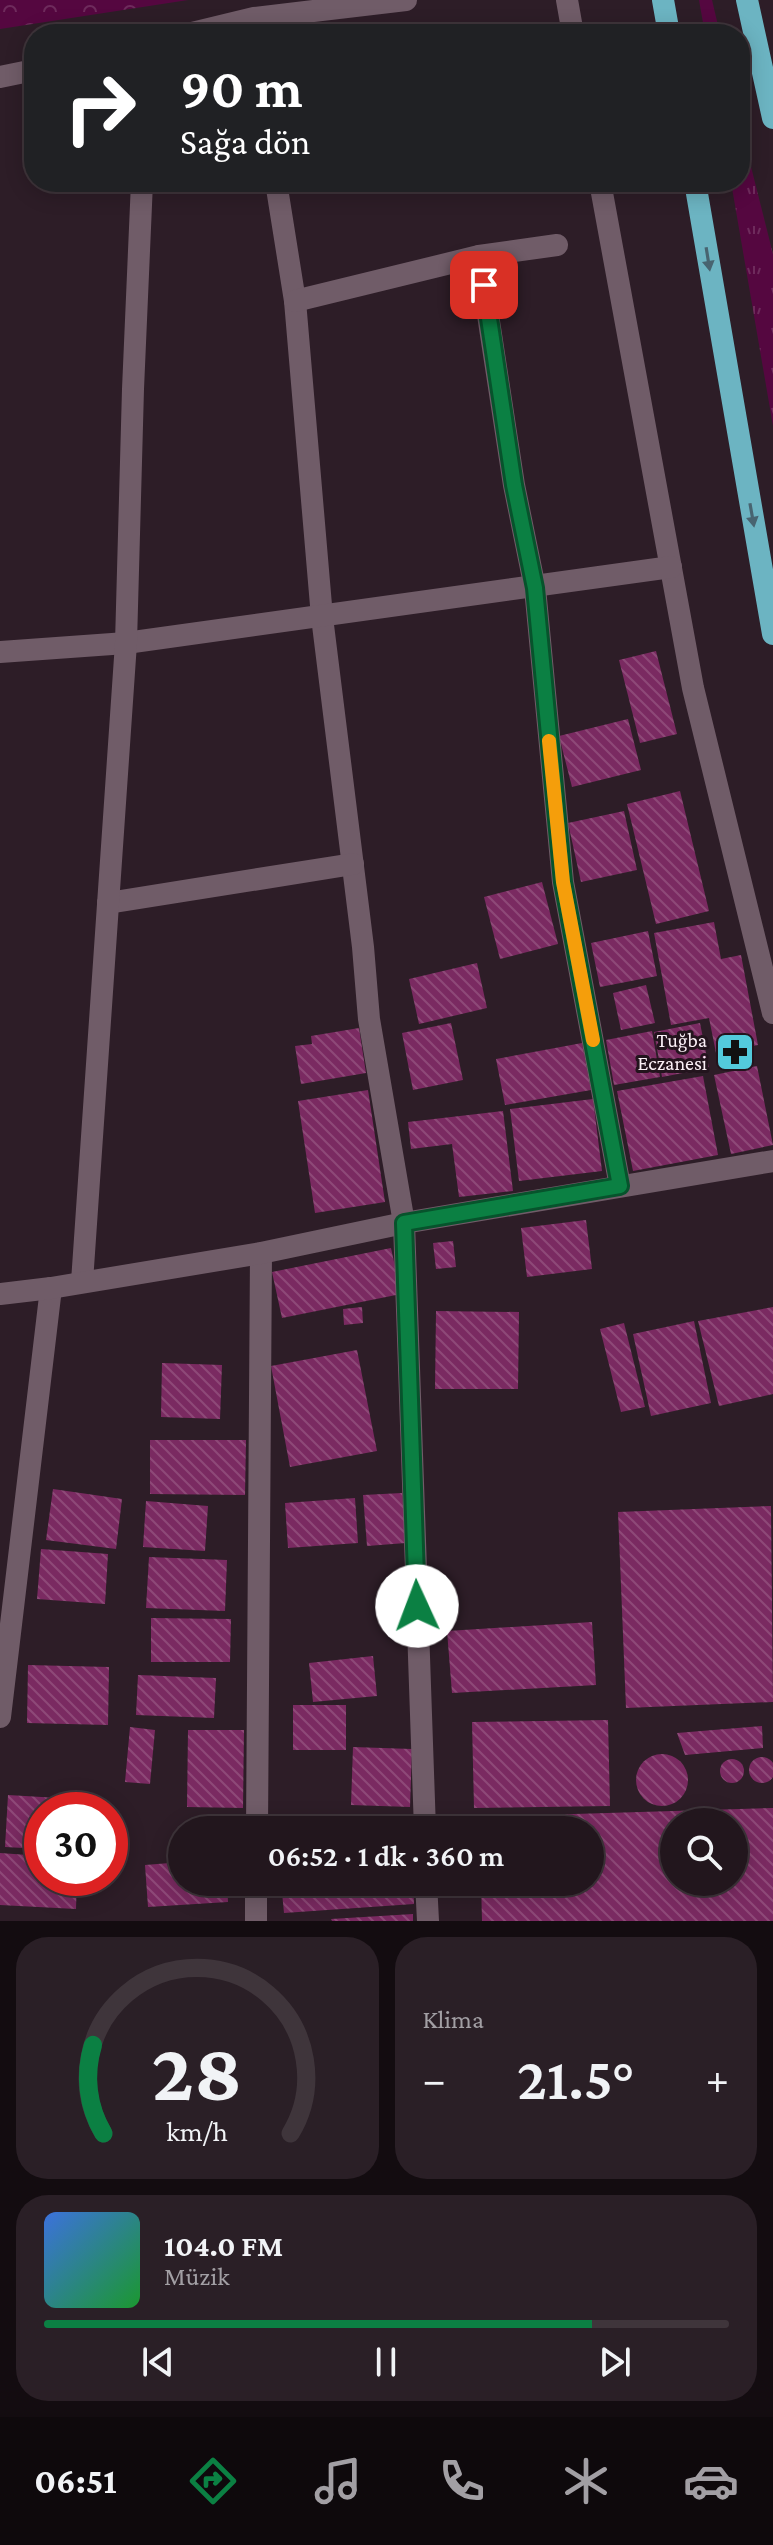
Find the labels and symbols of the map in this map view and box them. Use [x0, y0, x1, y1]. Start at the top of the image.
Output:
one-way arrow [702, 247, 714, 272]
pin [450, 251, 518, 319]
one-way arrow [746, 503, 758, 528]
place label: Tuğba Eczanesi [637, 1029, 707, 1074]
pharmacy icon: Tuğba Eczanesi [714, 1031, 756, 1073]
position arrow [375, 1564, 459, 1648]
speed limit sign: 30 [24, 1792, 128, 1896]

